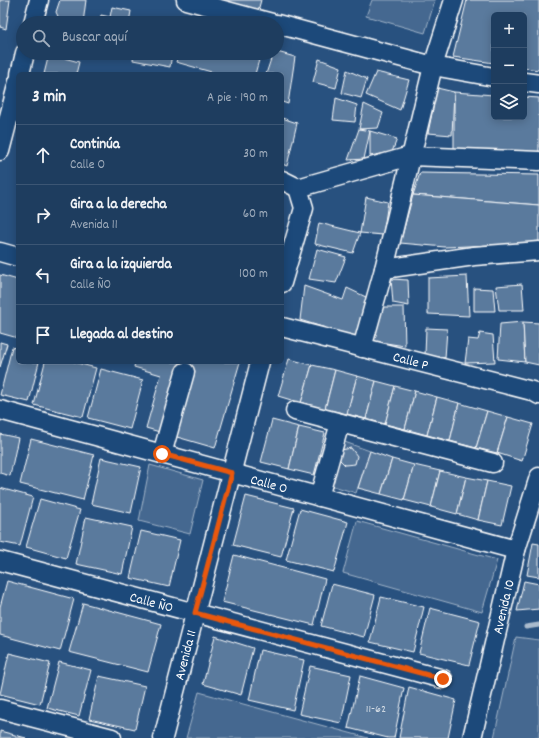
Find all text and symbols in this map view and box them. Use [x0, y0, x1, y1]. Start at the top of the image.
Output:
map controls [491, 12, 527, 120]
button: + [491, 12, 527, 48]
search box [16, 16, 284, 60]
icon: search [30, 27, 52, 49]
text: Buscar aquí [62, 27, 127, 49]
button: − [491, 48, 527, 84]
button: layers [491, 84, 527, 120]
text: 3 min [32, 86, 66, 110]
text: A pie · 190 m [207, 89, 268, 108]
text: Continúa [70, 134, 120, 156]
icon: ahead [32, 144, 54, 166]
text: 30 m [243, 145, 268, 164]
text: Calle O [70, 156, 105, 175]
text: Gira a la derecha [70, 194, 167, 216]
icon: right [32, 204, 54, 226]
text: 60 m [243, 205, 268, 224]
text: Avenida 11 [70, 216, 118, 235]
text: Gira a la izquierda [70, 254, 171, 276]
icon: left [32, 264, 54, 286]
text: 100 m [239, 265, 268, 284]
text: Calle ÑO [70, 276, 111, 295]
icon: arrive [32, 324, 54, 346]
text: Llegada al destino [70, 324, 173, 346]
street label: Calle P [390, 348, 430, 376]
route start [153, 445, 171, 463]
street label: Calle O [248, 470, 290, 500]
street label: Avenida 10 [489, 578, 521, 636]
street label: Calle ÑO [127, 588, 175, 619]
street label: Avenida 11 [170, 628, 203, 683]
route end [434, 670, 452, 688]
house number: 11-62 [366, 701, 386, 718]

